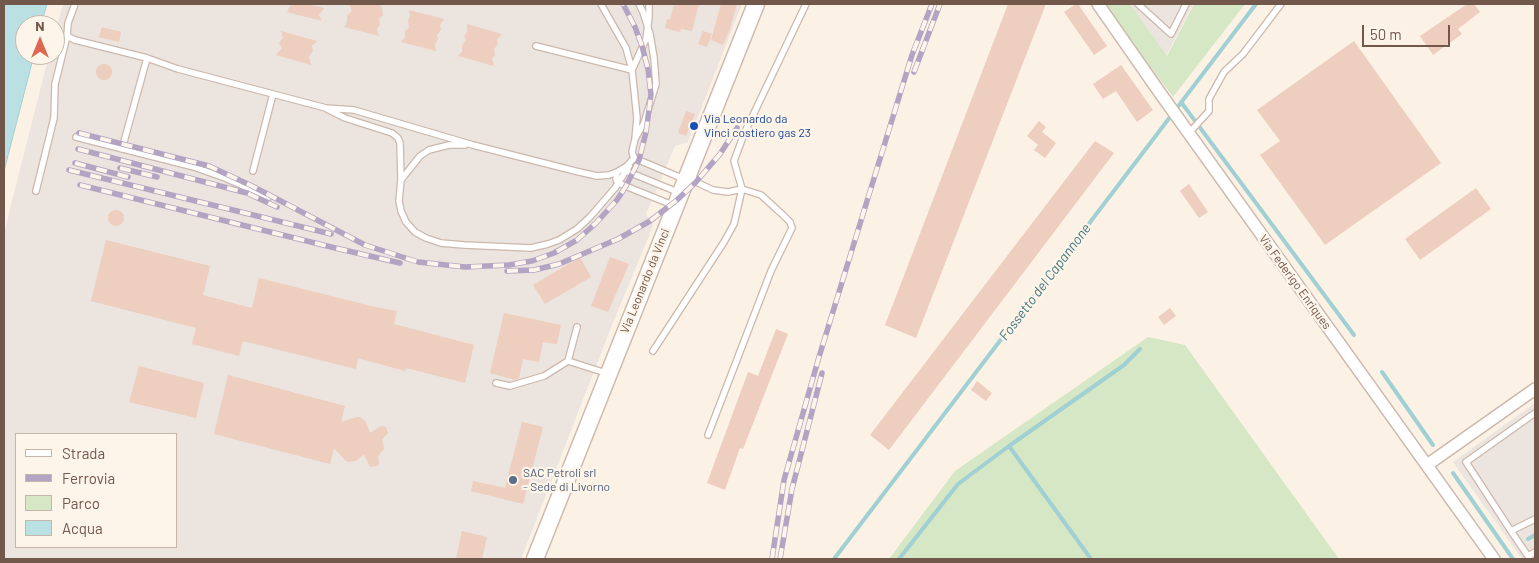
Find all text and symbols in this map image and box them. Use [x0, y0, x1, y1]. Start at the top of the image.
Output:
north arrow [15, 15, 65, 65]
scale bar [1364, 15, 1452, 47]
text: N [35, 17, 45, 34]
text: 50 m [1370, 25, 1402, 43]
place label: Via Leonardo da Vinci costiero gas 23 [704, 112, 811, 140]
marker: Via Leonardo da Vinci costiero gas 23 [688, 120, 700, 132]
water label: Fossetto del Capannone [996, 220, 1094, 344]
street label: Via Leonardo da Vinci [617, 227, 673, 335]
street label: Via Federigo Enriques [1256, 232, 1334, 332]
legend [15, 433, 178, 548]
text: Strada [62, 444, 105, 462]
place label: SAC Petroli srl - Sede di Livorno [523, 466, 610, 494]
text: Ferrovia [62, 469, 115, 487]
marker: SAC Petroli srl - Sede di Livorno [507, 474, 519, 486]
text: Parco [62, 494, 100, 512]
text: Acqua [62, 519, 103, 537]

